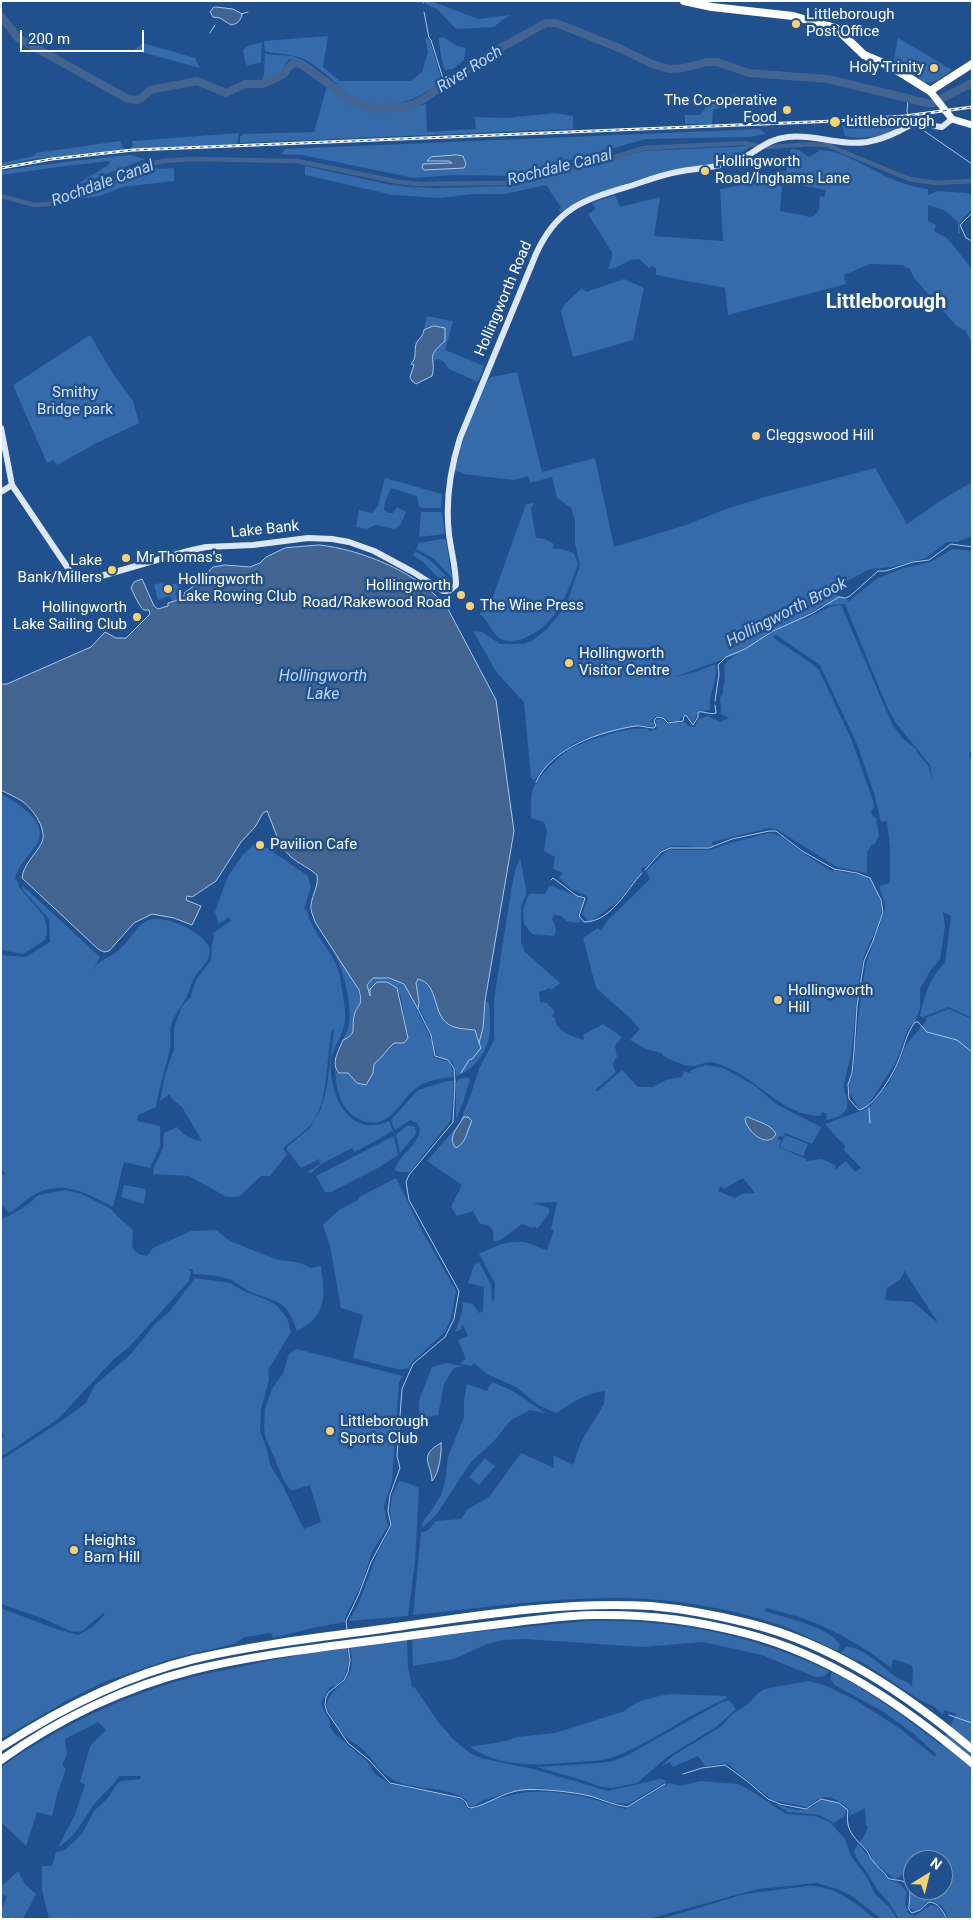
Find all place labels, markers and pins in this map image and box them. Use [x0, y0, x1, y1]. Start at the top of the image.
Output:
place label: Littleborough Post Office [806, 6, 895, 41]
marker: Littleborough Post Office [790, 18, 802, 30]
place label: Holy Trinity [849, 59, 924, 77]
marker: Holy Trinity [928, 62, 940, 74]
place label: The Co-operative Food [664, 92, 777, 127]
marker: The Co-operative Food [781, 104, 793, 116]
place label: Littleborough [846, 113, 935, 131]
marker: Littleborough [828, 115, 842, 129]
place label: Hollingworth Road/Inghams Lane [715, 153, 850, 188]
marker: Hollingworth Road/Inghams Lane [699, 165, 711, 177]
place label: Cleggswood Hill [766, 427, 874, 445]
marker: Cleggswood Hill [750, 430, 762, 442]
place label: Mr Thomas's [136, 549, 222, 567]
place label: Lake Bank/Millers [18, 552, 102, 587]
marker: Mr Thomas's [120, 552, 132, 564]
marker: Lake Bank/Millers [106, 564, 118, 576]
place label: Hollingworth Lake Rowing Club [178, 571, 297, 606]
place label: Hollingworth Road/Rakewood Road [303, 577, 451, 612]
marker: Hollingworth Lake Rowing Club [162, 583, 174, 595]
marker: Hollingworth Road/Rakewood Road [455, 589, 467, 601]
place label: The Wine Press [480, 597, 584, 615]
place label: Hollingworth Lake Sailing Club [13, 599, 127, 634]
marker: The Wine Press [464, 600, 476, 612]
marker: Hollingworth Lake Sailing Club [131, 611, 143, 623]
place label: Hollingworth Visitor Centre [579, 645, 670, 680]
marker: Hollingworth Visitor Centre [563, 657, 575, 669]
place label: Pavilion Cafe [270, 836, 357, 854]
marker: Pavilion Cafe [254, 839, 266, 851]
place label: Hollingworth Hill [788, 982, 873, 1017]
marker: Hollingworth Hill [772, 994, 784, 1006]
place label: Littleborough Sports Club [340, 1413, 429, 1448]
marker: Littleborough Sports Club [324, 1425, 336, 1437]
place label: Heights Barn Hill [84, 1532, 140, 1567]
marker: Heights Barn Hill [68, 1544, 80, 1556]

